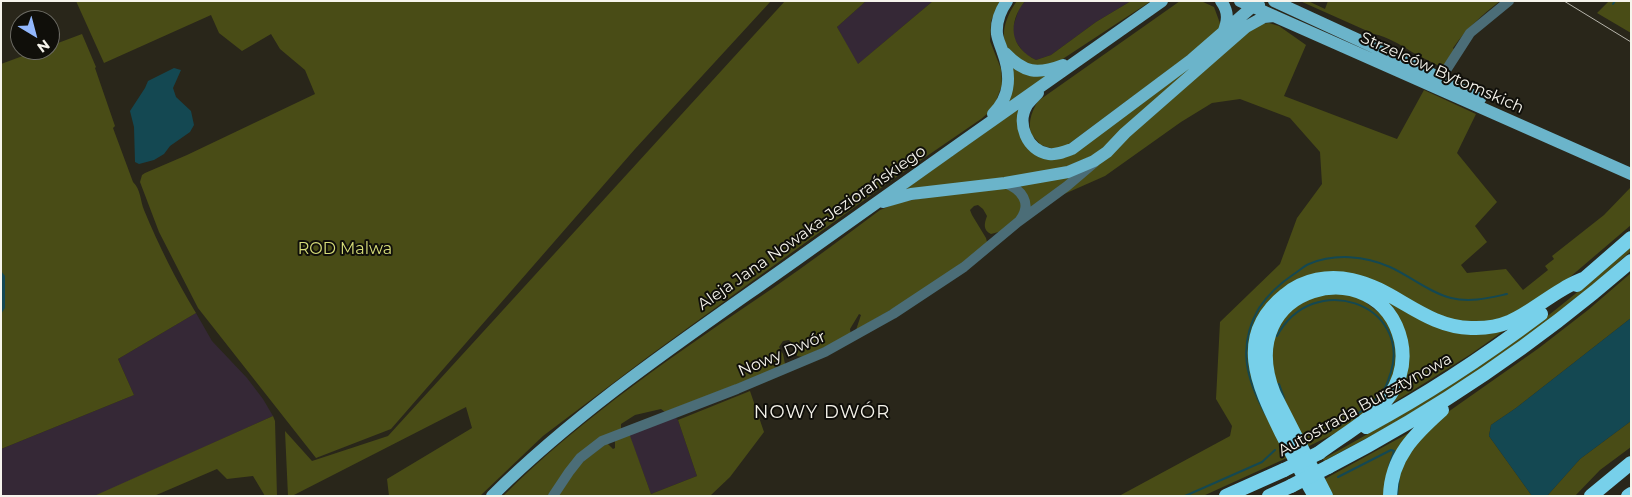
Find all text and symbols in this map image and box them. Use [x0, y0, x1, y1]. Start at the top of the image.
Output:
north arrow [10, 10, 60, 60]
street label: Strzelców Bytomskich [1357, 28, 1527, 118]
text: N [33, 36, 53, 57]
street label: Aleja Jana Nowaka-Jeziorańskiego [694, 141, 930, 315]
park label: ROD Malwa [298, 239, 392, 259]
street label: Nowy Dwór [735, 327, 829, 381]
street label: Autostrada Bursztynowa [1275, 349, 1455, 461]
district label: NOWY DWÓR [753, 402, 891, 424]

